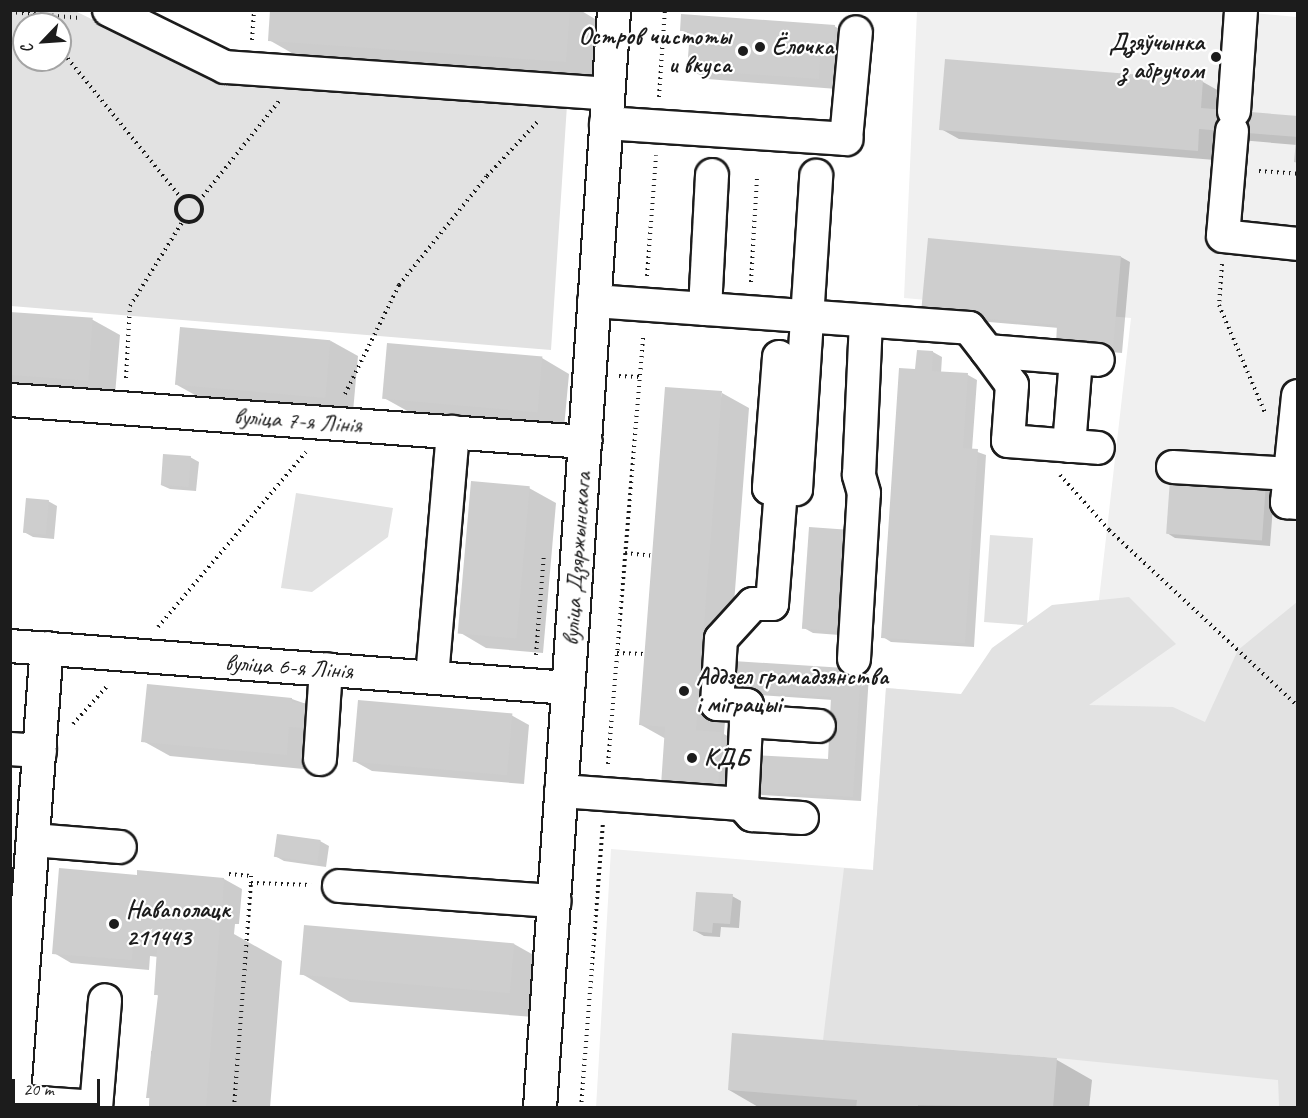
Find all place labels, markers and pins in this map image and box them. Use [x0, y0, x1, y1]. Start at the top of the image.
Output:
place label: Остров чистоты и вкуса [585, 23, 731, 79]
place label: Дзяўчынка з абручом [1109, 29, 1204, 85]
place label: Ёлочка [772, 33, 834, 61]
marker: Ёлочка [753, 40, 767, 54]
marker: Остров чистоты и вкуса [736, 44, 750, 58]
marker: Дзяўчынка з абручом [1209, 50, 1223, 64]
place label: Аддзел грамадзянства і міграцыі [696, 663, 891, 719]
marker: Аддзел грамадзянства і міграцыі [677, 684, 691, 698]
place label: КДБ [704, 744, 749, 772]
marker: КДБ [685, 751, 699, 765]
place label: Наваполацк 211443 [126, 896, 230, 952]
marker: Наваполацк 211443 [107, 917, 121, 931]

